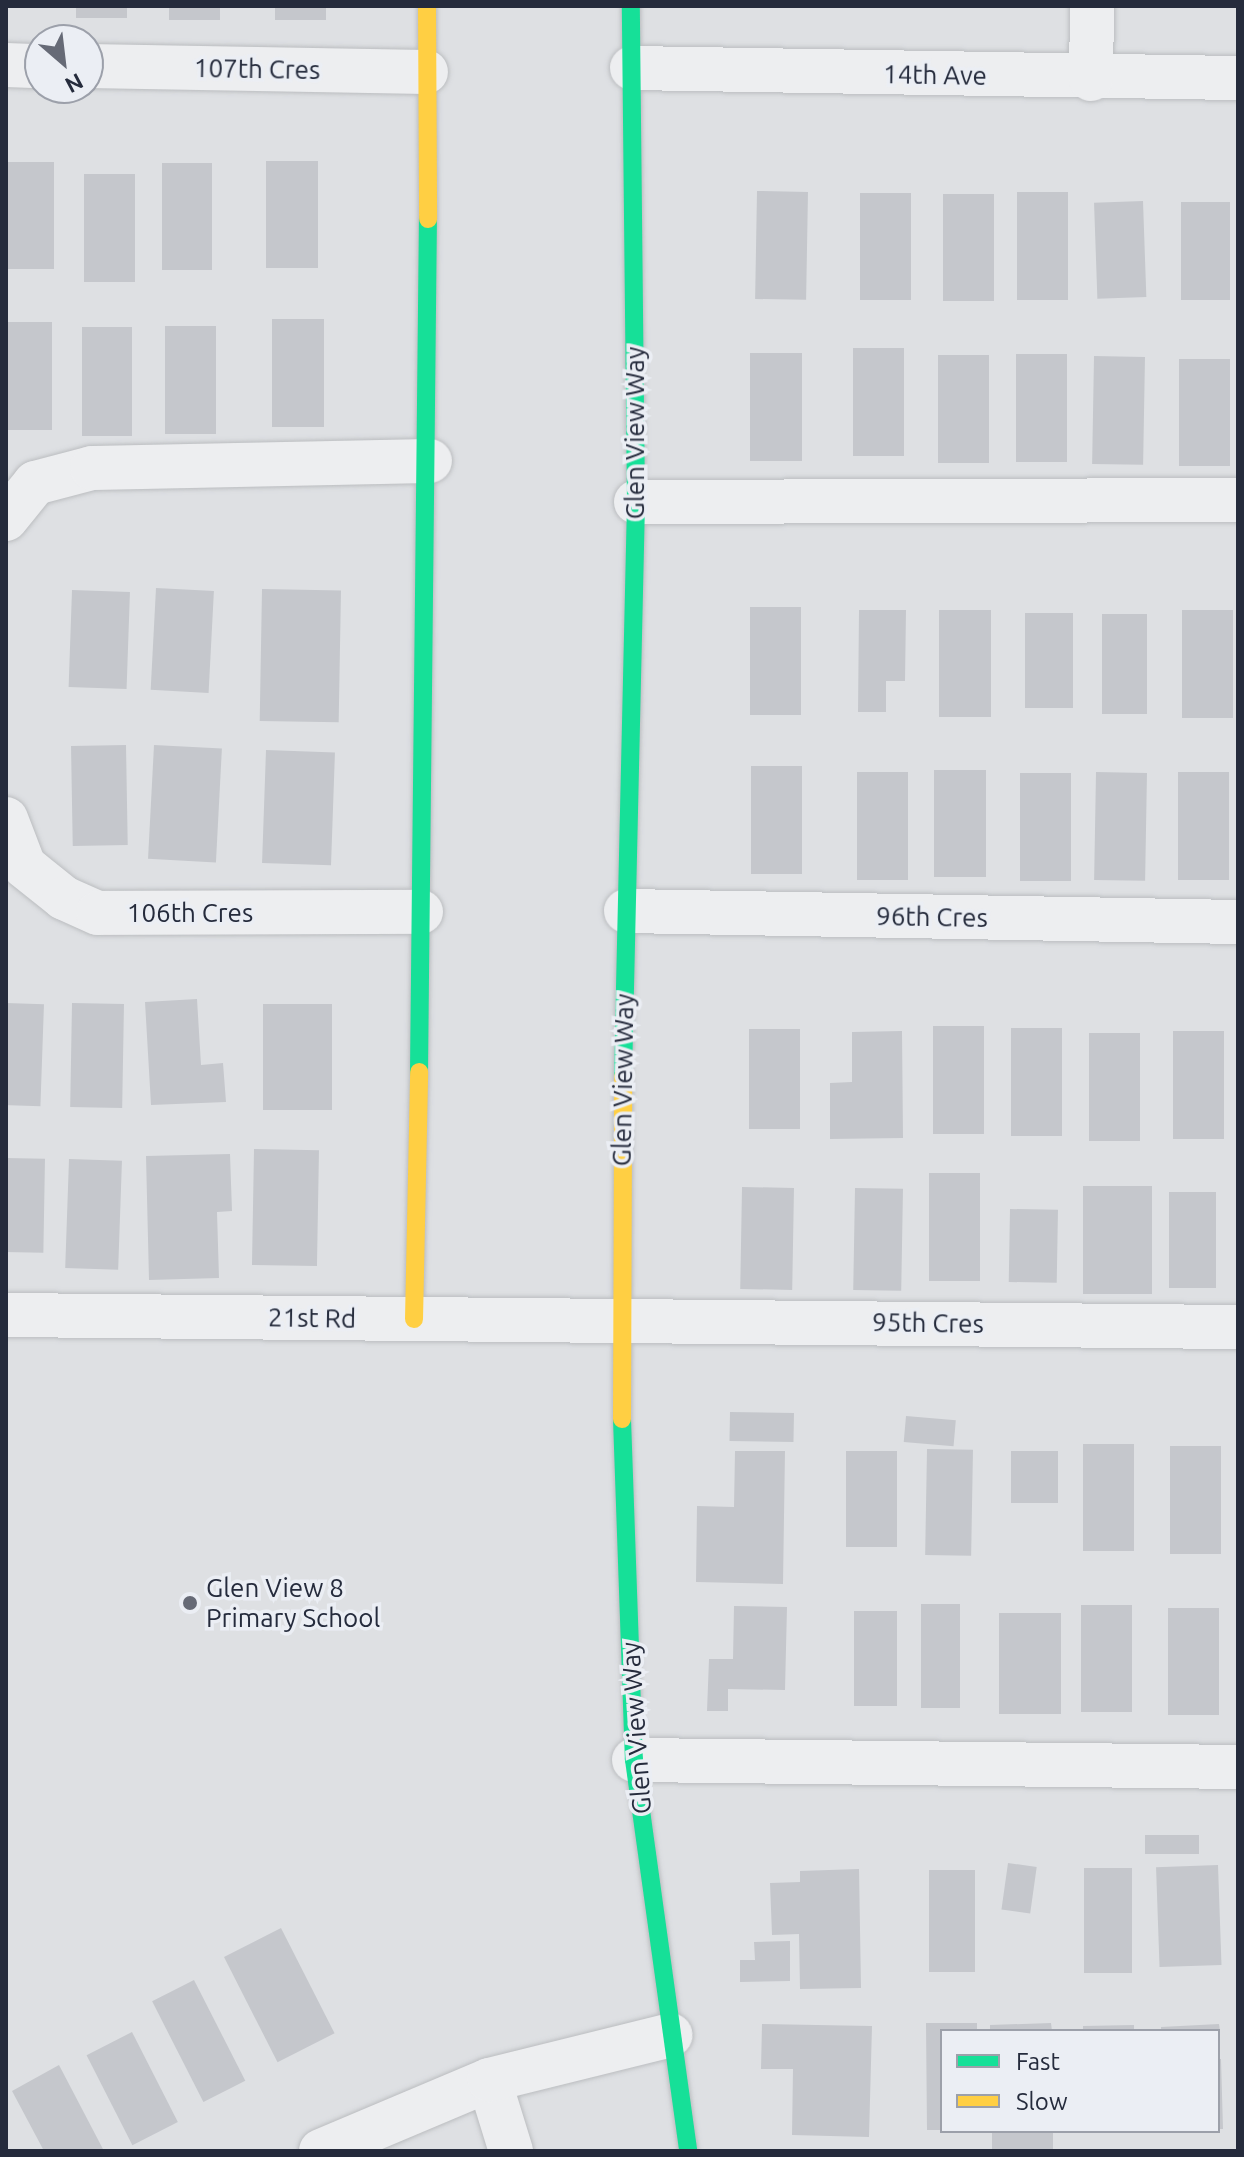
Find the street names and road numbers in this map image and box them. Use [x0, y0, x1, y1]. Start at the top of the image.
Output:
street label: 107th Cres [194, 52, 320, 86]
street label: 14th Ave [883, 58, 987, 92]
street label: Glen View Way [619, 347, 651, 519]
street label: 106th Cres [127, 897, 253, 929]
street label: 96th Cres [876, 900, 988, 934]
street label: Glen View Way [606, 993, 640, 1167]
street label: 21st Rd [268, 1302, 356, 1334]
street label: 95th Cres [872, 1306, 984, 1340]
street label: Glen View Way [614, 1641, 658, 1815]

